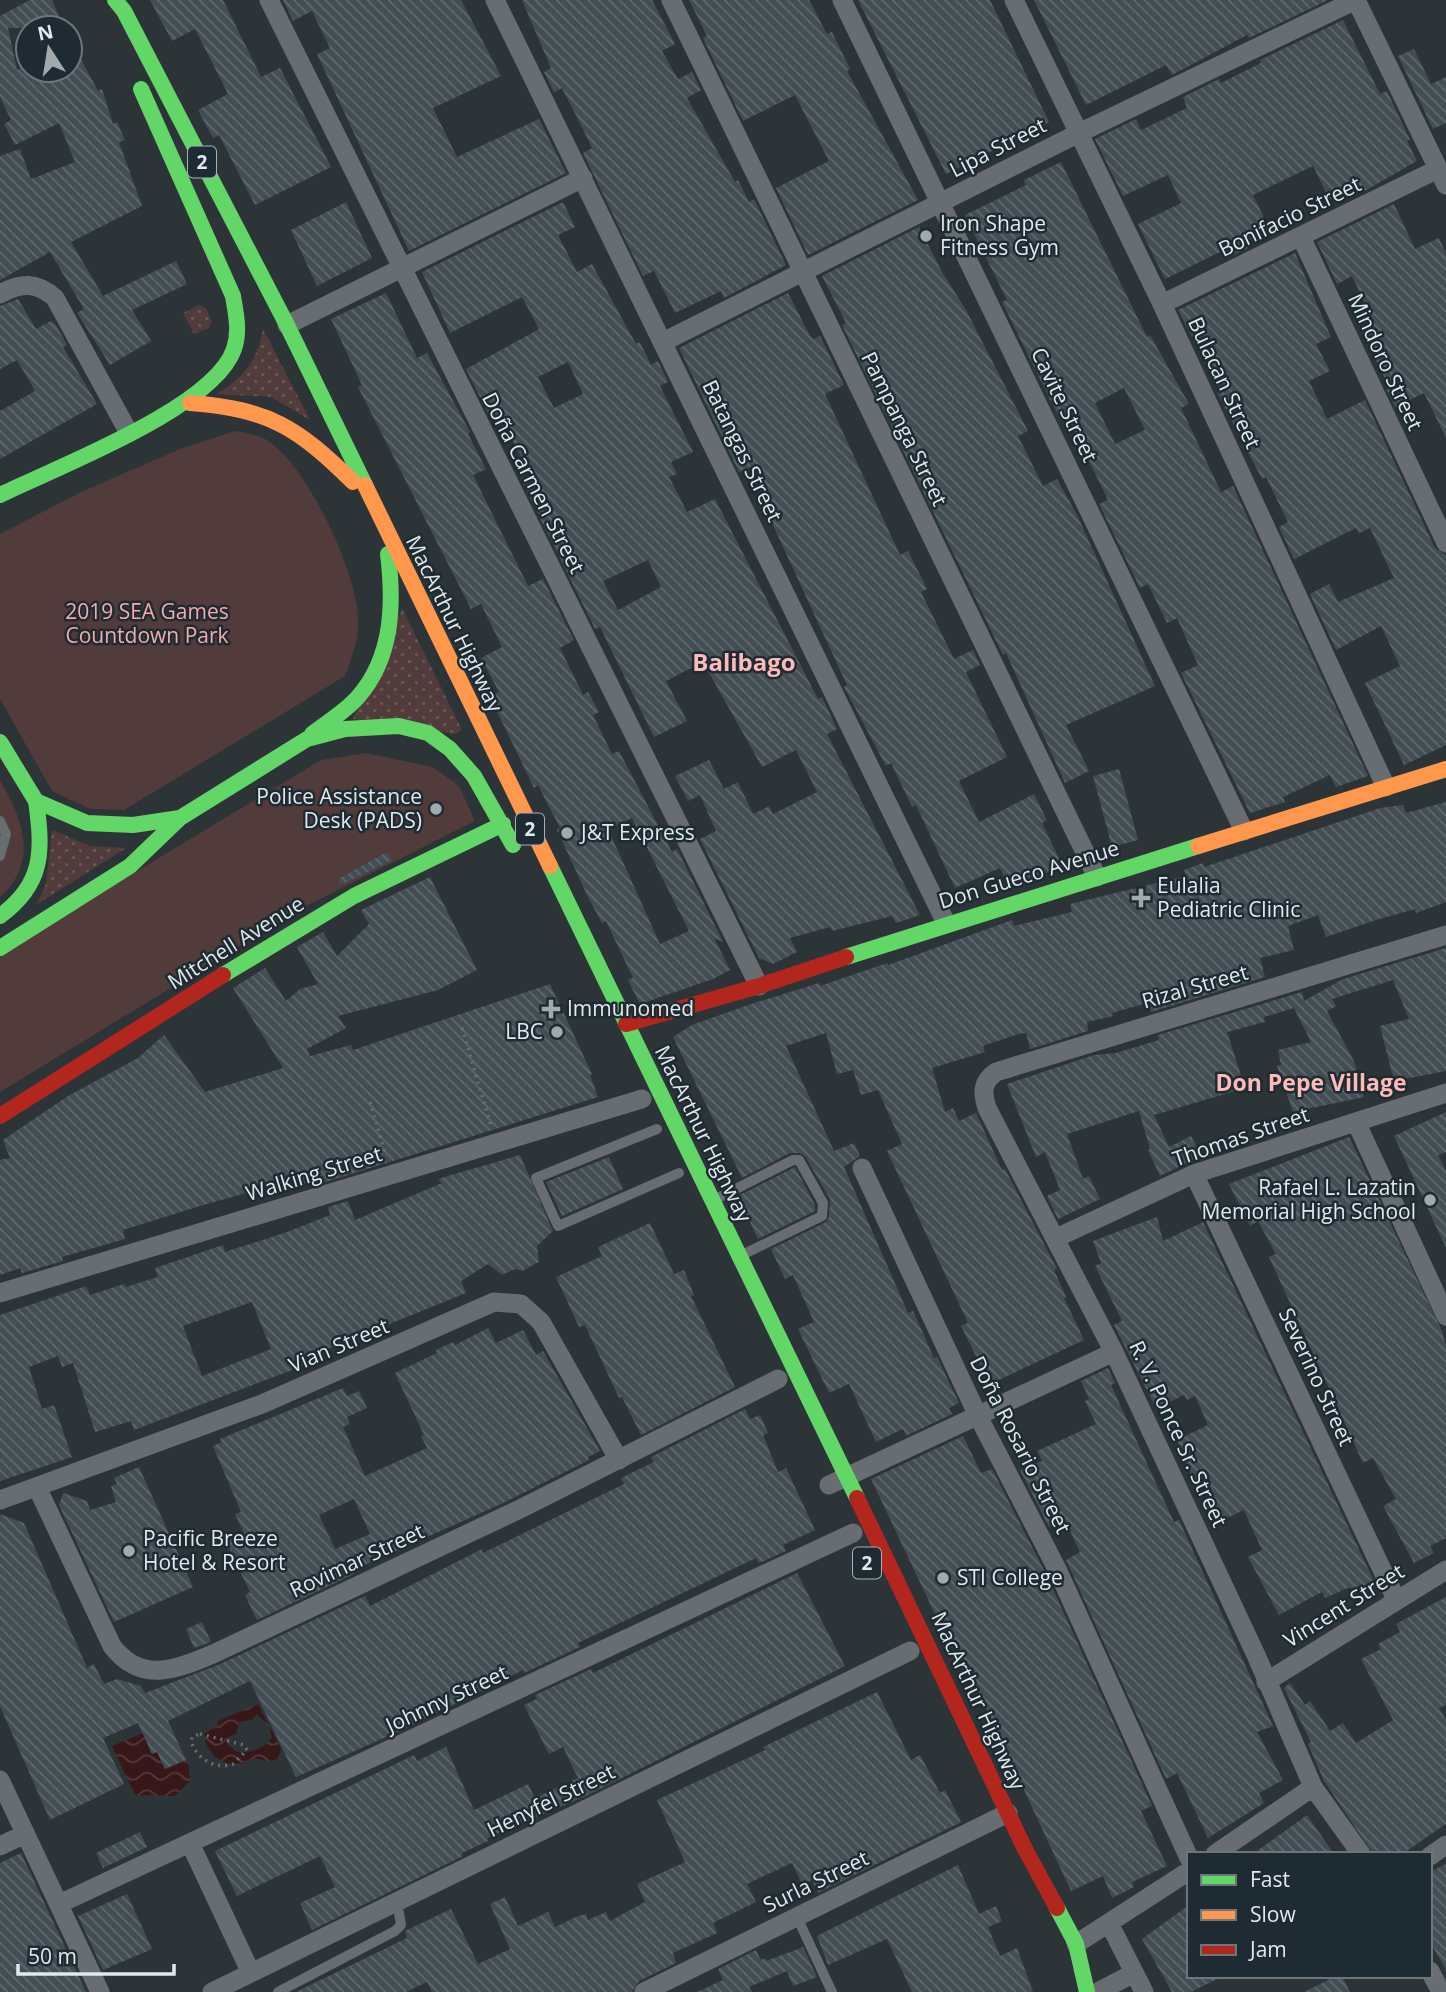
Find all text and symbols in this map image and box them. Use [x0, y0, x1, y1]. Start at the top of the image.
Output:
north arrow [14, 14, 84, 84]
text: N [35, 18, 56, 47]
street label: Lipa Street [944, 111, 1051, 183]
road number: 2 [188, 146, 216, 178]
street label: Bonifacio Street [1214, 169, 1365, 263]
place label: Iron Shape Fitness Gym [940, 209, 1059, 261]
marker: Iron Shape Fitness Gym [918, 228, 934, 244]
street label: Mindoro Street [1342, 289, 1430, 435]
street label: Bulacan Street [1182, 312, 1268, 453]
street label: Cavite Street [1025, 343, 1105, 466]
street label: Pampanga Street [855, 347, 954, 510]
street label: Batangas Street [696, 375, 789, 526]
street label: Doña Carmen Street [476, 387, 592, 578]
street label: MacArthur Highway [400, 531, 510, 717]
park label: 2019 SEA Games Countdown Park [65, 597, 229, 649]
district label: Balibago [692, 645, 796, 678]
place label: Police Assistance Desk (PADS) [256, 782, 422, 834]
marker: Police Assistance Desk (PADS) [428, 801, 444, 817]
road number: 2 [516, 814, 544, 844]
place label: J&T Express [579, 818, 695, 846]
marker: J&T Express [559, 825, 575, 841]
street label: Don Gueco Avenue [935, 833, 1122, 915]
place label: Eulalia Pediatric Clinic [1157, 871, 1300, 923]
marker: Eulalia Pediatric Clinic [1131, 888, 1151, 908]
street label: Mitchell Avenue [162, 889, 309, 995]
street label: Rizal Street [1138, 958, 1251, 1015]
place label: Immunomed [567, 994, 694, 1022]
marker: Immunomed [541, 999, 561, 1019]
place label: LBC [505, 1017, 543, 1045]
marker: LBC [549, 1024, 565, 1040]
street label: MacArthur Highway [649, 1041, 759, 1227]
district label: Don Pepe Village [1216, 1066, 1407, 1098]
street label: Thomas Street [1169, 1100, 1313, 1172]
street label: Walking Street [242, 1139, 385, 1207]
place label: Rafael L. Lazatin Memorial High School [1201, 1173, 1416, 1225]
marker: Rafael L. Lazatin Memorial High School [1422, 1192, 1438, 1208]
street label: Severino Street [1273, 1303, 1361, 1450]
street label: Vian Street [284, 1311, 393, 1379]
street label: R. V. Ponce Sr. Street [1123, 1336, 1234, 1531]
street label: Doña Rosario Street [964, 1351, 1078, 1538]
street label: Rovimar Street [285, 1517, 428, 1603]
place label: Pacific Breeze Hotel & Resort [143, 1524, 285, 1576]
marker: Pacific Breeze Hotel & Resort [121, 1543, 137, 1559]
road number: 2 [853, 1548, 881, 1578]
street label: Vincent Street [1278, 1557, 1409, 1653]
place label: STI College [957, 1563, 1063, 1591]
marker: STI College [935, 1570, 951, 1586]
street label: MacArthur Highway [925, 1607, 1033, 1795]
street label: Johnny Street [379, 1658, 512, 1739]
street label: Henyfel Street [482, 1757, 619, 1843]
street label: Surla Street [758, 1844, 873, 1919]
legend [1187, 1852, 1432, 1978]
text: Fast [1250, 1865, 1290, 1893]
text: Slow [1250, 1900, 1296, 1928]
scale bar [18, 1932, 173, 1976]
text: Jam [1248, 1935, 1287, 1963]
text: 50 m [28, 1942, 77, 1970]

